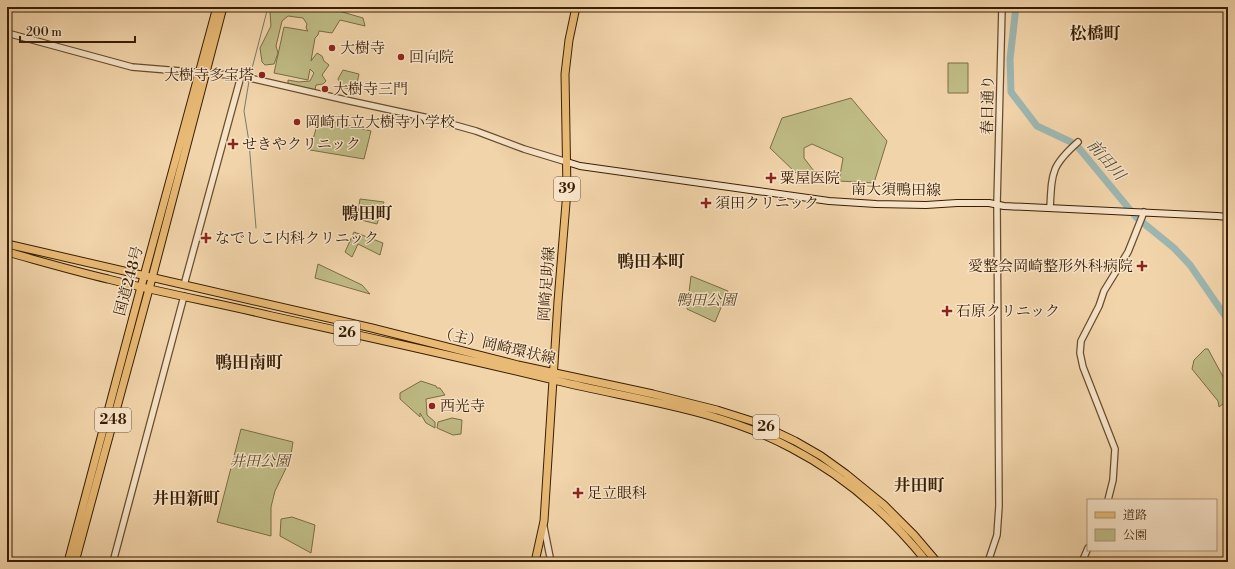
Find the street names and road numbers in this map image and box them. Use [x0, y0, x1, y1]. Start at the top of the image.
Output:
street label: 春日通り [978, 75, 998, 135]
road number: 39 [554, 177, 580, 201]
street label: 南大須鴨田線 [851, 180, 941, 200]
street label: 国道248号 [111, 244, 147, 318]
street label: 岡崎足助線 [535, 246, 559, 322]
road number: 26 [334, 321, 360, 345]
street label: （主）岡崎環状線 [436, 323, 558, 369]
road number: 248 [95, 408, 131, 432]
road number: 26 [753, 415, 779, 439]

